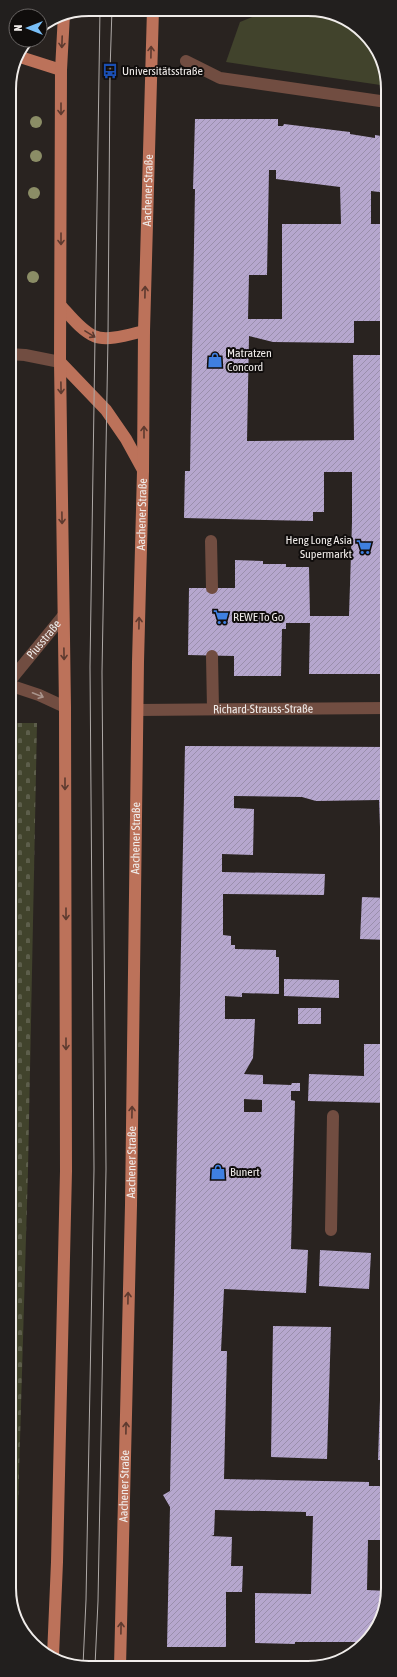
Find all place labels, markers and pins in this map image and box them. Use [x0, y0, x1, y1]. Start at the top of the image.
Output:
bus stop icon: Universitätsstraße [101, 62, 119, 80]
place label: Universitätsstraße [122, 64, 203, 78]
place label: Matratzen Concord [227, 346, 272, 374]
shop icon: Matratzen Concord [206, 351, 224, 369]
place label: Heng Long Asia Supermarkt [286, 533, 353, 561]
supermarket icon: Heng Long Asia Supermarkt [355, 538, 373, 556]
supermarket icon: REWE To Go [212, 608, 230, 626]
place label: REWE To Go [233, 610, 284, 624]
shop icon: Bunert [209, 1163, 227, 1181]
place label: Bunert [230, 1165, 260, 1179]

